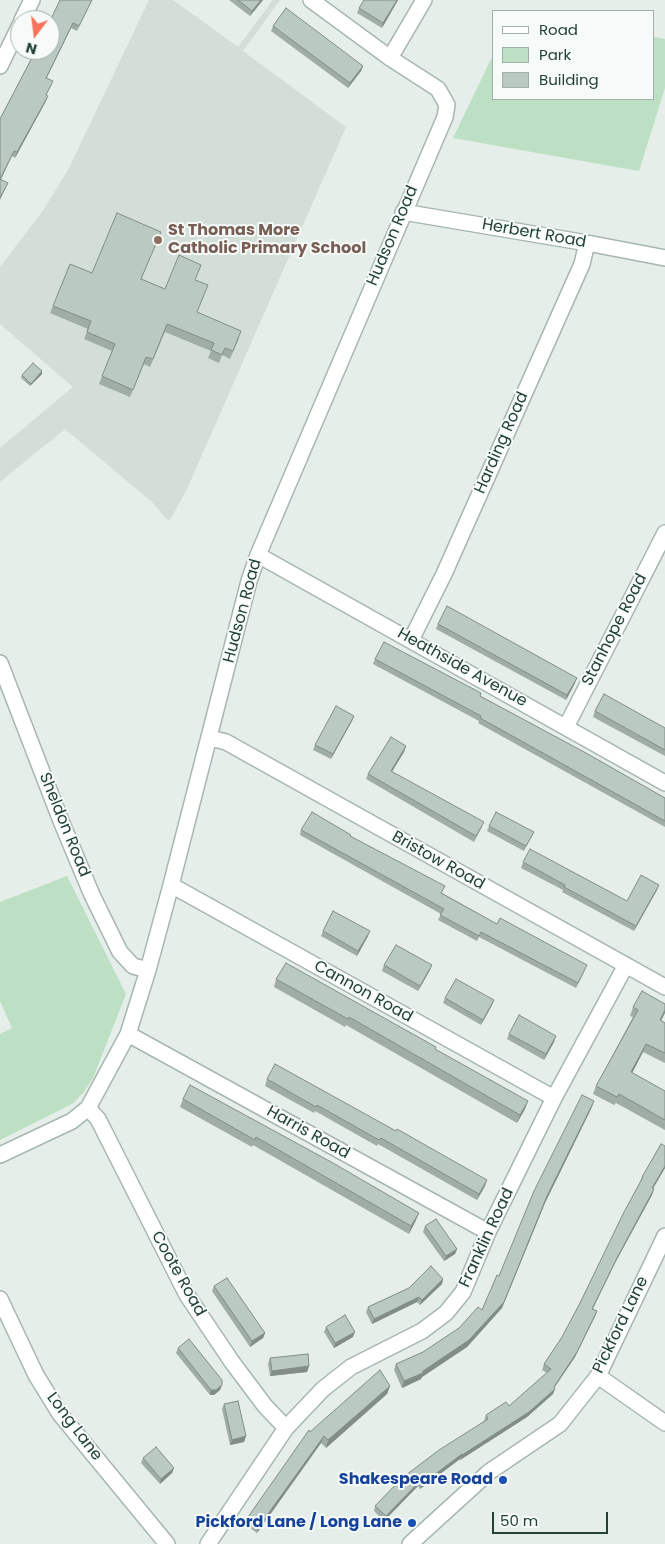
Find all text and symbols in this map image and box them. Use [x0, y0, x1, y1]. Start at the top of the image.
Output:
north arrow [10, 10, 60, 60]
legend [492, 10, 655, 100]
text: Road [539, 19, 578, 40]
text: N [24, 38, 39, 60]
text: Park [539, 44, 571, 65]
text: Building [539, 69, 599, 90]
street label: Hudson Road [363, 183, 423, 289]
street label: Herbert Road [480, 215, 588, 253]
place label: St Thomas More Catholic Primary School [168, 221, 366, 259]
marker: St Thomas More Catholic Primary School [152, 234, 164, 246]
street label: Harding Road [471, 389, 533, 497]
street label: Hudson Road [220, 557, 266, 665]
street label: Stanhope Road [578, 571, 652, 689]
street label: Heathside Avenue [394, 624, 530, 712]
street label: Sheldon Road [34, 770, 94, 880]
street label: Bristow Road [388, 828, 488, 894]
street label: Cannon Road [310, 957, 416, 1027]
street label: Harris Road [263, 1102, 353, 1164]
street label: Franklin Road [456, 1185, 518, 1291]
street label: Coote Road [147, 1228, 209, 1320]
street label: Pickford Lane [589, 1273, 653, 1377]
street label: Long Lane [42, 1389, 106, 1465]
place label: Shakespeare Road [339, 1470, 493, 1490]
marker: Shakespeare Road [497, 1474, 509, 1486]
scale bar [495, 1502, 611, 1534]
text: 50 m [500, 1510, 538, 1531]
place label: Pickford Lane / Long Lane [196, 1513, 402, 1533]
marker: Pickford Lane / Long Lane [406, 1517, 418, 1529]

